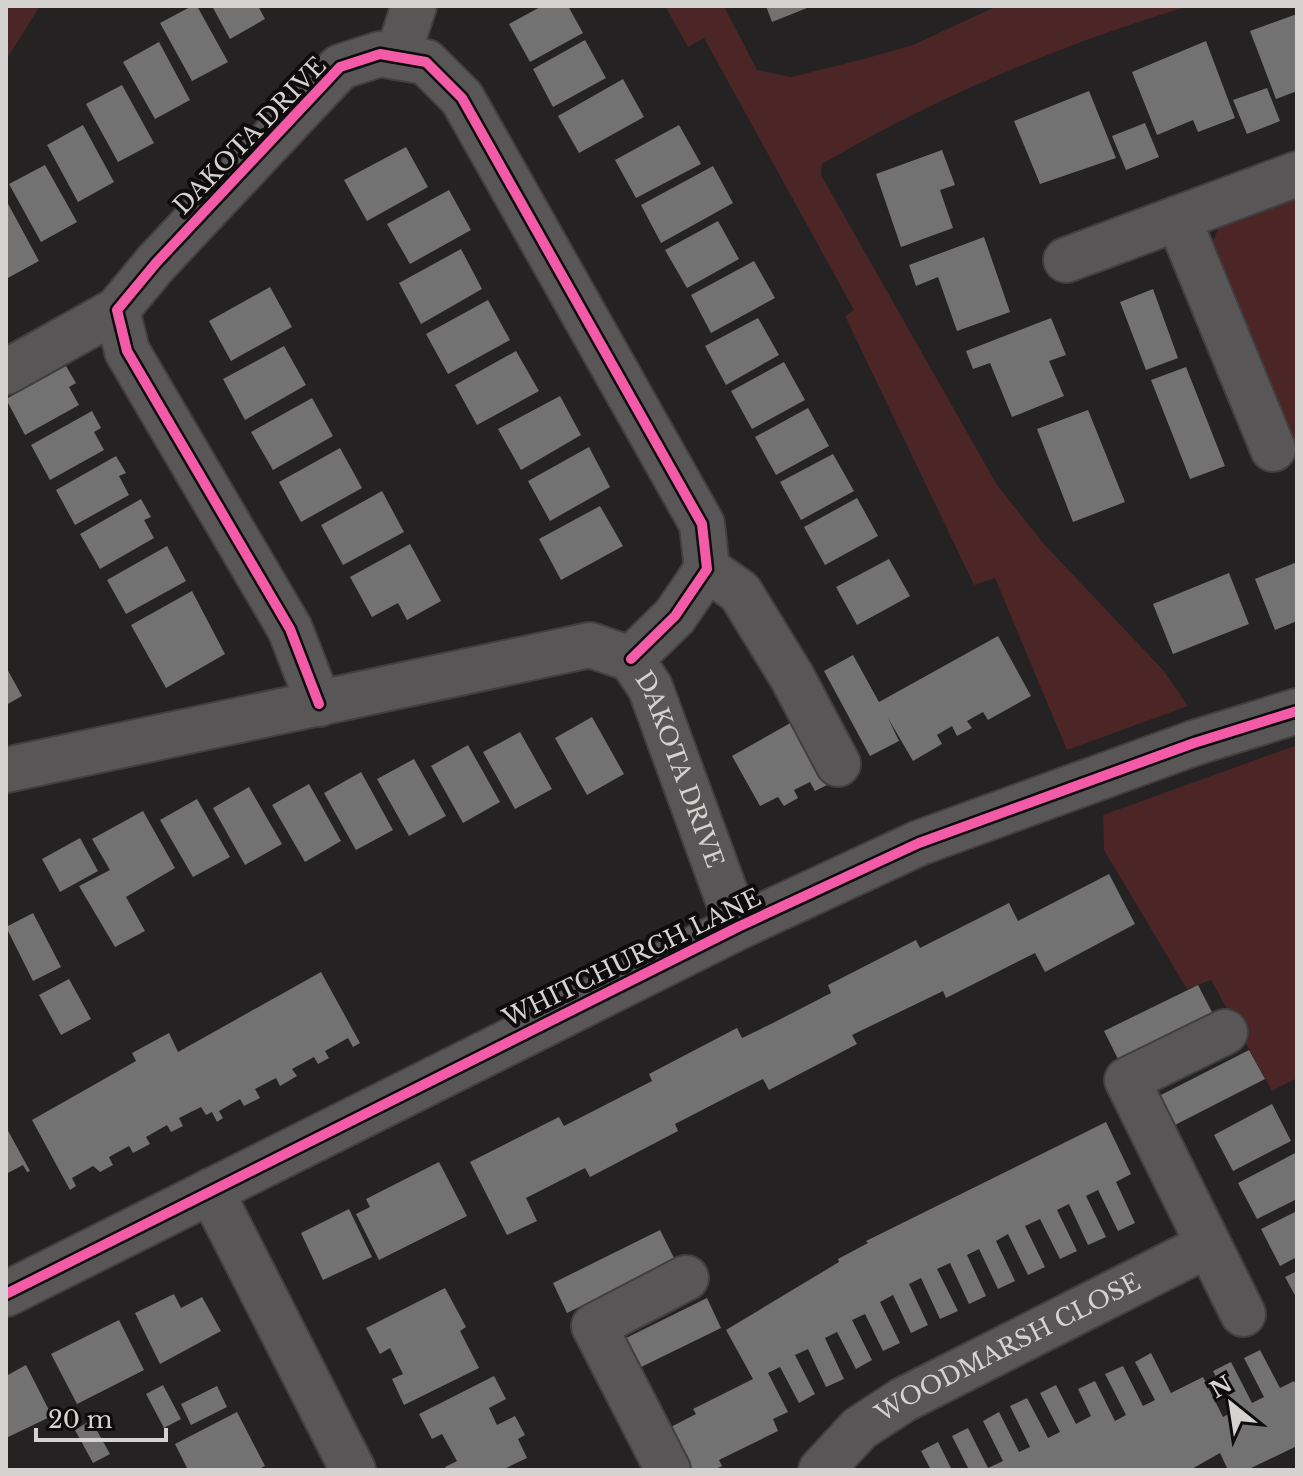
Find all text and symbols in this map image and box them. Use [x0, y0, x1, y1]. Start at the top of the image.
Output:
street label: DAKOTA DRIVE [167, 51, 332, 220]
street label: DAKOTA DRIVE [629, 665, 730, 871]
street label: WHITCHURCH LANE [497, 882, 766, 1033]
street label: WOODMARSH CLOSE [869, 1267, 1145, 1428]
north arrow [1191, 1364, 1271, 1444]
text: N [1206, 1370, 1237, 1404]
scale bar [36, 1392, 166, 1442]
text: 20 m [48, 1405, 113, 1434]

